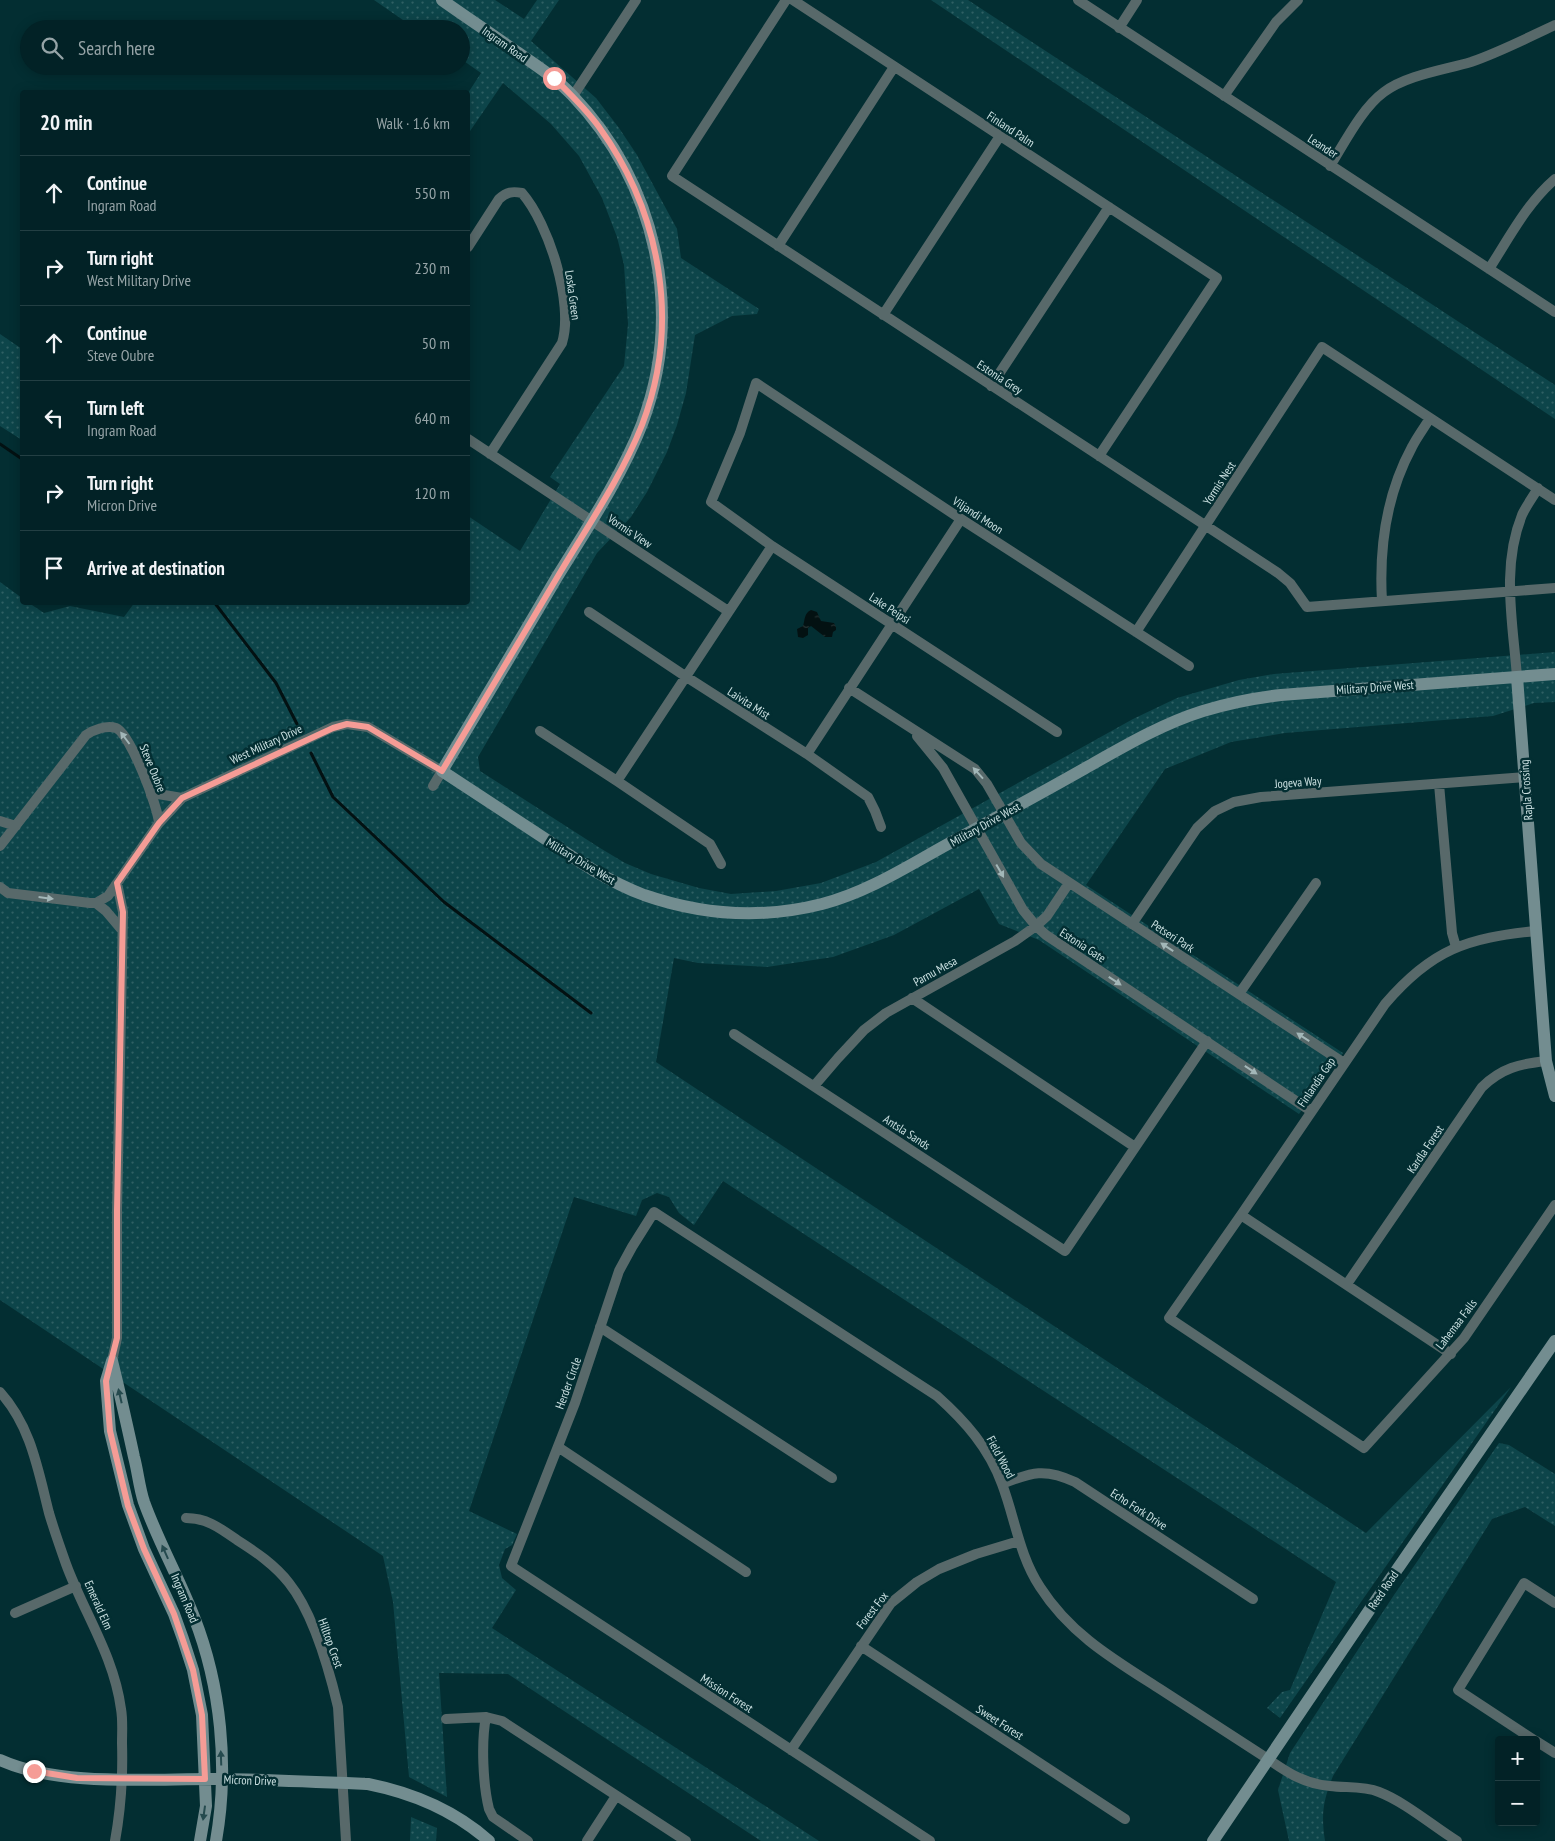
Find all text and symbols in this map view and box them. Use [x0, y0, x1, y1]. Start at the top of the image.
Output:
search box [20, 20, 470, 75]
street label: Ingram Road [479, 23, 531, 65]
icon: search [38, 34, 66, 62]
text: Search here [78, 36, 155, 60]
route start [543, 67, 566, 90]
street label: Finland Palm [984, 108, 1038, 150]
text: 20 min [40, 109, 92, 136]
text: Walk · 1.6 km [376, 113, 450, 133]
street label: Leander [1305, 131, 1341, 162]
text: Continue [87, 171, 147, 195]
icon: ahead [40, 179, 68, 207]
text: 550 m [415, 183, 450, 203]
text: Ingram Road [87, 195, 157, 215]
text: Turn right [87, 246, 153, 270]
icon: right [40, 254, 68, 282]
text: 230 m [415, 258, 450, 278]
street label: Loska Green [562, 269, 584, 321]
text: West Military Drive [87, 270, 191, 290]
text: Continue [87, 321, 147, 345]
icon: ahead [40, 329, 68, 357]
text: 50 m [422, 333, 450, 353]
text: Steve Oubre [87, 345, 154, 365]
street label: Estonia Grey [974, 357, 1026, 398]
text: Turn left [87, 396, 144, 420]
icon: left [40, 404, 68, 432]
text: 640 m [415, 408, 450, 428]
text: Ingram Road [87, 420, 157, 440]
street label: Yormis Nest [1199, 458, 1239, 508]
text: Turn right [87, 471, 153, 495]
icon: right [40, 479, 68, 507]
text: 120 m [415, 483, 450, 503]
street label: Viljandi Moon [949, 493, 1006, 537]
text: Micron Drive [87, 495, 157, 515]
street label: Vormis View [604, 510, 656, 552]
icon: arrive [40, 554, 68, 582]
text: Arrive at destination [87, 556, 225, 580]
street label: Lake Peipsi [867, 589, 913, 627]
street label: Military Drive West [1336, 677, 1415, 697]
street label: Laivita Mist [725, 684, 774, 723]
street label: West Military Drive [227, 721, 305, 767]
one-way arrow [120, 731, 130, 745]
street label: Steve Oubre [137, 742, 169, 794]
street label: Rapla Crossing [1516, 759, 1536, 821]
one-way arrow [972, 766, 983, 779]
street label: Jogeva Way [1273, 773, 1322, 791]
street label: Military Drive West [947, 798, 1023, 849]
street label: Military Drive West [544, 835, 619, 888]
one-way arrow [996, 864, 1005, 877]
one-way arrow [38, 894, 54, 902]
street label: Petseri Park [1149, 916, 1198, 956]
street label: Estonia Gate [1057, 925, 1109, 965]
one-way arrow [1161, 943, 1174, 952]
street label: Parnu Mesa [911, 953, 960, 989]
one-way arrow [1109, 976, 1122, 985]
one-way arrow [1297, 1032, 1310, 1041]
street label: Finlandia Gap [1294, 1054, 1338, 1110]
one-way arrow [1244, 1066, 1258, 1075]
street label: Antsla Sands [881, 1111, 933, 1153]
street label: Kardla Forest [1403, 1122, 1447, 1176]
street label: Lahemaa Falls [1432, 1296, 1480, 1352]
street label: Herder Circle [552, 1355, 584, 1411]
one-way arrow [116, 1389, 124, 1404]
street label: Field Wood [984, 1433, 1018, 1481]
street label: Echo Fork Drive [1108, 1485, 1170, 1533]
one-way arrow [161, 1545, 169, 1559]
street label: Reed Road [1365, 1568, 1401, 1612]
street label: Ingram Road [168, 1571, 202, 1625]
street label: Emerald Elm [82, 1578, 117, 1632]
street label: Forest Fox [853, 1588, 891, 1632]
street label: Hilltop Crest [315, 1616, 347, 1671]
street label: Mission Forest [698, 1670, 757, 1716]
street label: Sweet Forest [973, 1701, 1027, 1743]
map controls [1495, 1736, 1540, 1826]
button: + [1495, 1736, 1540, 1781]
one-way arrow [217, 1749, 225, 1765]
route end [23, 1760, 46, 1783]
street label: Micron Drive [223, 1772, 277, 1788]
button: − [1495, 1781, 1540, 1826]
one-way arrow [200, 1805, 208, 1821]

